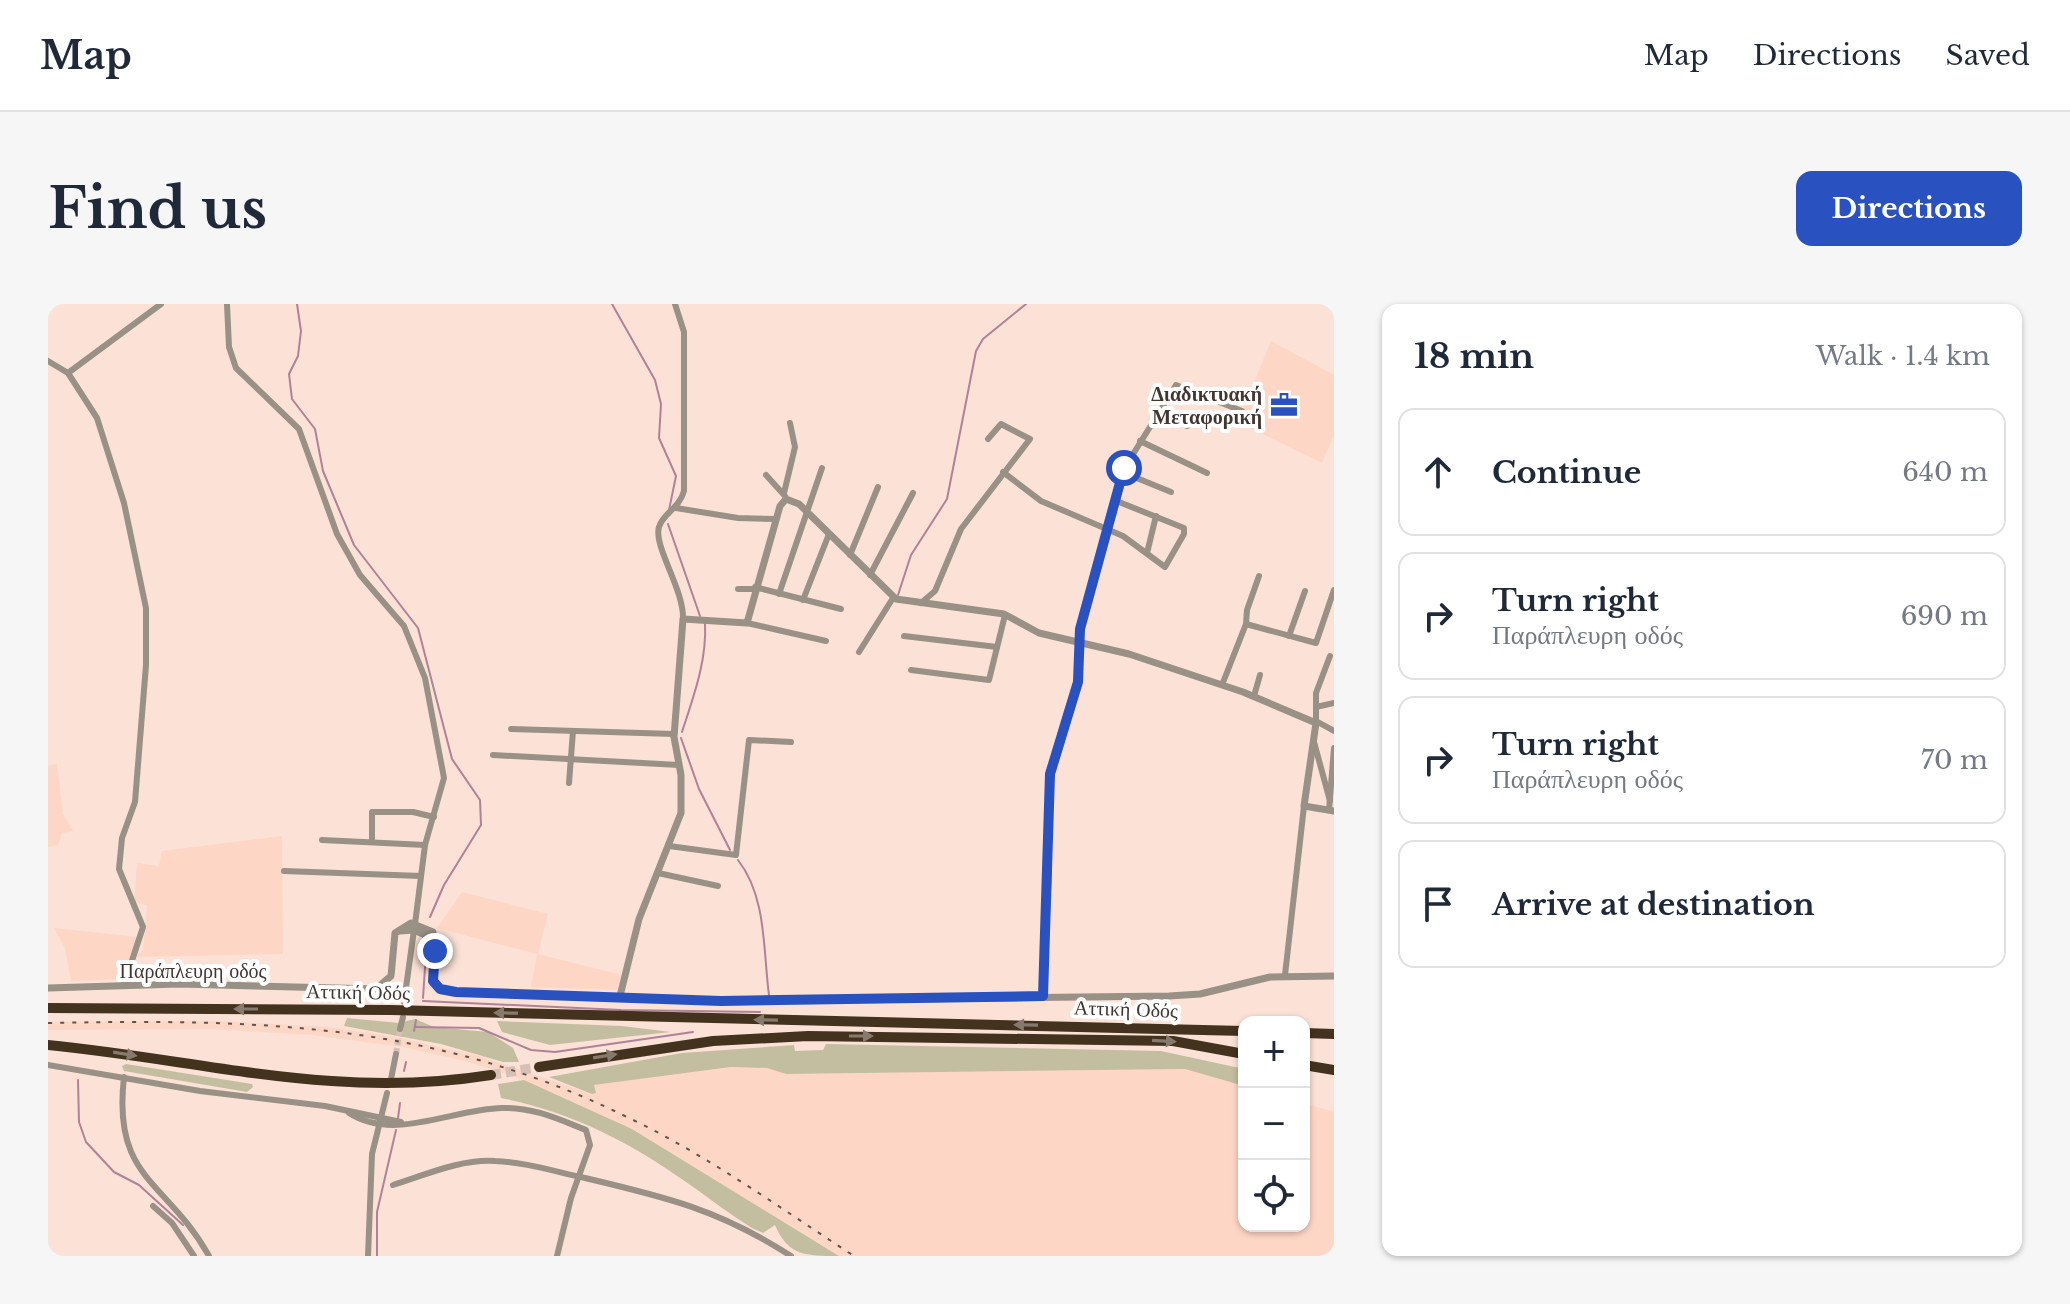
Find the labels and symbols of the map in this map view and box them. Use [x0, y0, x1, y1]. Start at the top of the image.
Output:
place label: Διαδικτυακή Μεταφορική [1151, 382, 1262, 429]
office icon: Διαδικτυακή Μεταφορική [1269, 390, 1299, 420]
route start [1106, 450, 1142, 486]
route end [417, 933, 453, 969]
street label: Παράπλευρη οδός [120, 959, 267, 983]
street label: Αττική Οδός [306, 979, 410, 1005]
street label: Αττική Οδός [1074, 995, 1178, 1023]
one-way arrow [233, 1003, 258, 1015]
one-way arrow [493, 1007, 518, 1019]
one-way arrow [753, 1013, 778, 1026]
one-way arrow [1013, 1019, 1038, 1031]
one-way arrow [849, 1030, 874, 1042]
one-way arrow [1152, 1035, 1177, 1048]
one-way arrow [113, 1048, 138, 1061]
one-way arrow [593, 1049, 618, 1062]

